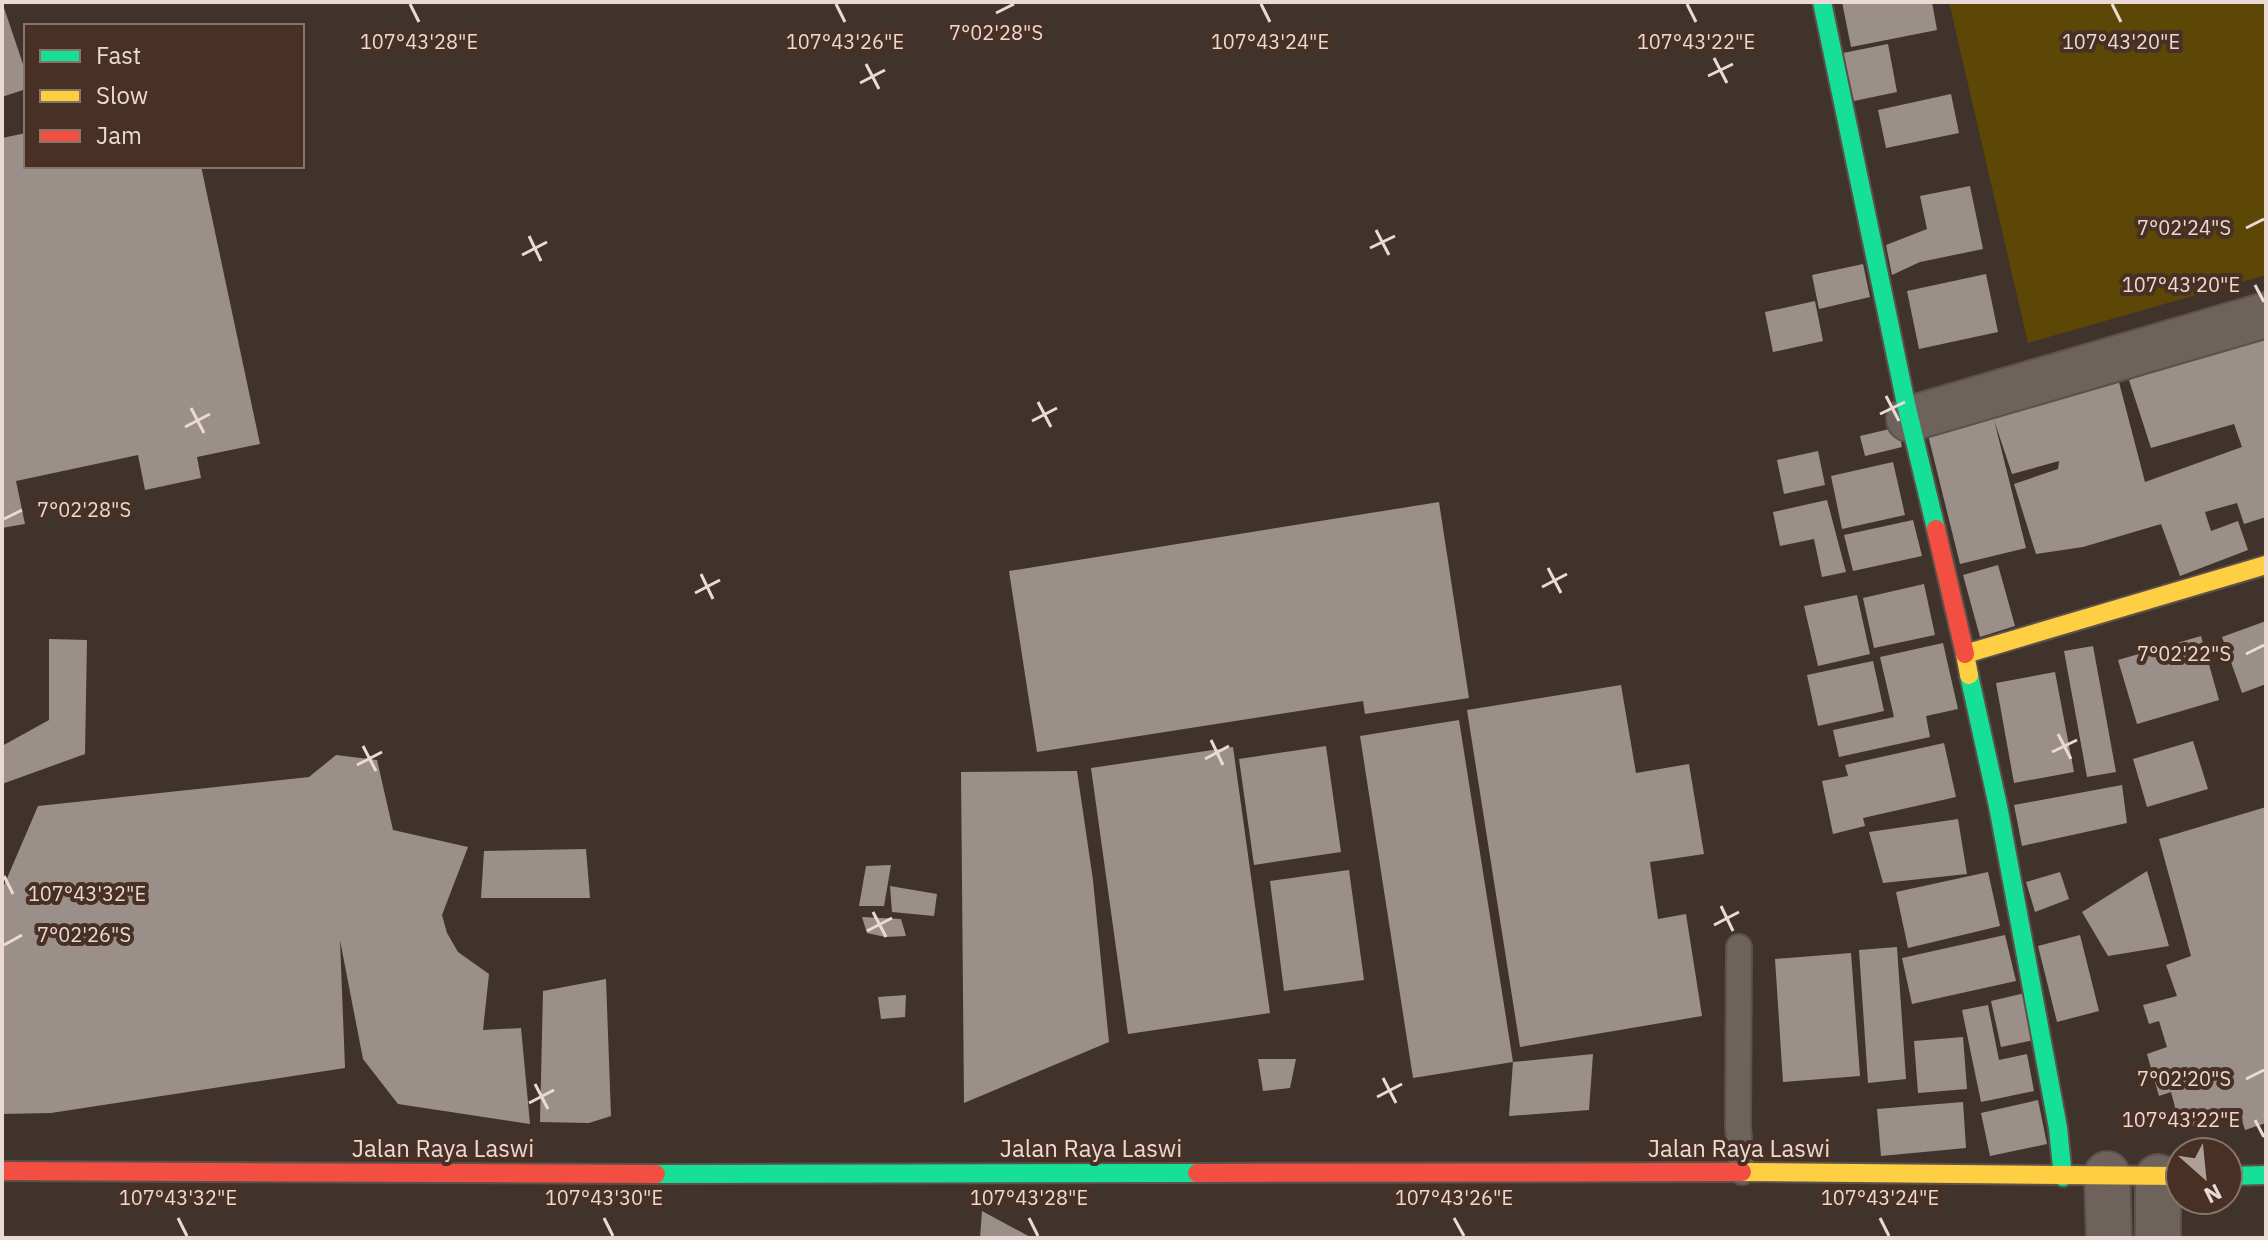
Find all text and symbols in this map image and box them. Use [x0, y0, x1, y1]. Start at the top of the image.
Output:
text: 7°02'28"S [949, 19, 1043, 46]
legend [24, 24, 304, 168]
text: 107°43'28"E [360, 28, 478, 55]
text: 107°43'26"E [786, 28, 904, 55]
text: 107°43'24"E [1211, 28, 1329, 55]
text: 107°43'22"E [1637, 28, 1755, 55]
text: 107°43'20"E [2062, 28, 2180, 55]
text: Fast [96, 39, 141, 71]
text: Slow [96, 79, 148, 111]
text: Jam [96, 119, 142, 151]
text: 7°02'24"S [2137, 214, 2231, 241]
text: 107°43'20"E [2122, 271, 2240, 298]
text: 7°02'28"S [37, 496, 131, 523]
text: 7°02'22"S [2137, 640, 2231, 667]
text: 107°43'32"E [28, 880, 146, 907]
text: 7°02'26"S [37, 921, 131, 948]
text: 7°02'20"S [2137, 1065, 2231, 1092]
text: 107°43'22"E [2122, 1106, 2240, 1133]
street label: Jalan Raya Laswi [352, 1132, 534, 1164]
street label: Jalan Raya Laswi [1000, 1132, 1182, 1164]
street label: Jalan Raya Laswi [1648, 1132, 1830, 1164]
north arrow [2164, 1136, 2244, 1216]
text: N [2200, 1178, 2227, 1211]
text: 107°43'32"E [119, 1184, 237, 1211]
text: 107°43'30"E [545, 1184, 663, 1211]
text: 107°43'28"E [970, 1184, 1088, 1211]
text: 107°43'26"E [1395, 1184, 1513, 1211]
text: 107°43'24"E [1821, 1184, 1939, 1211]

